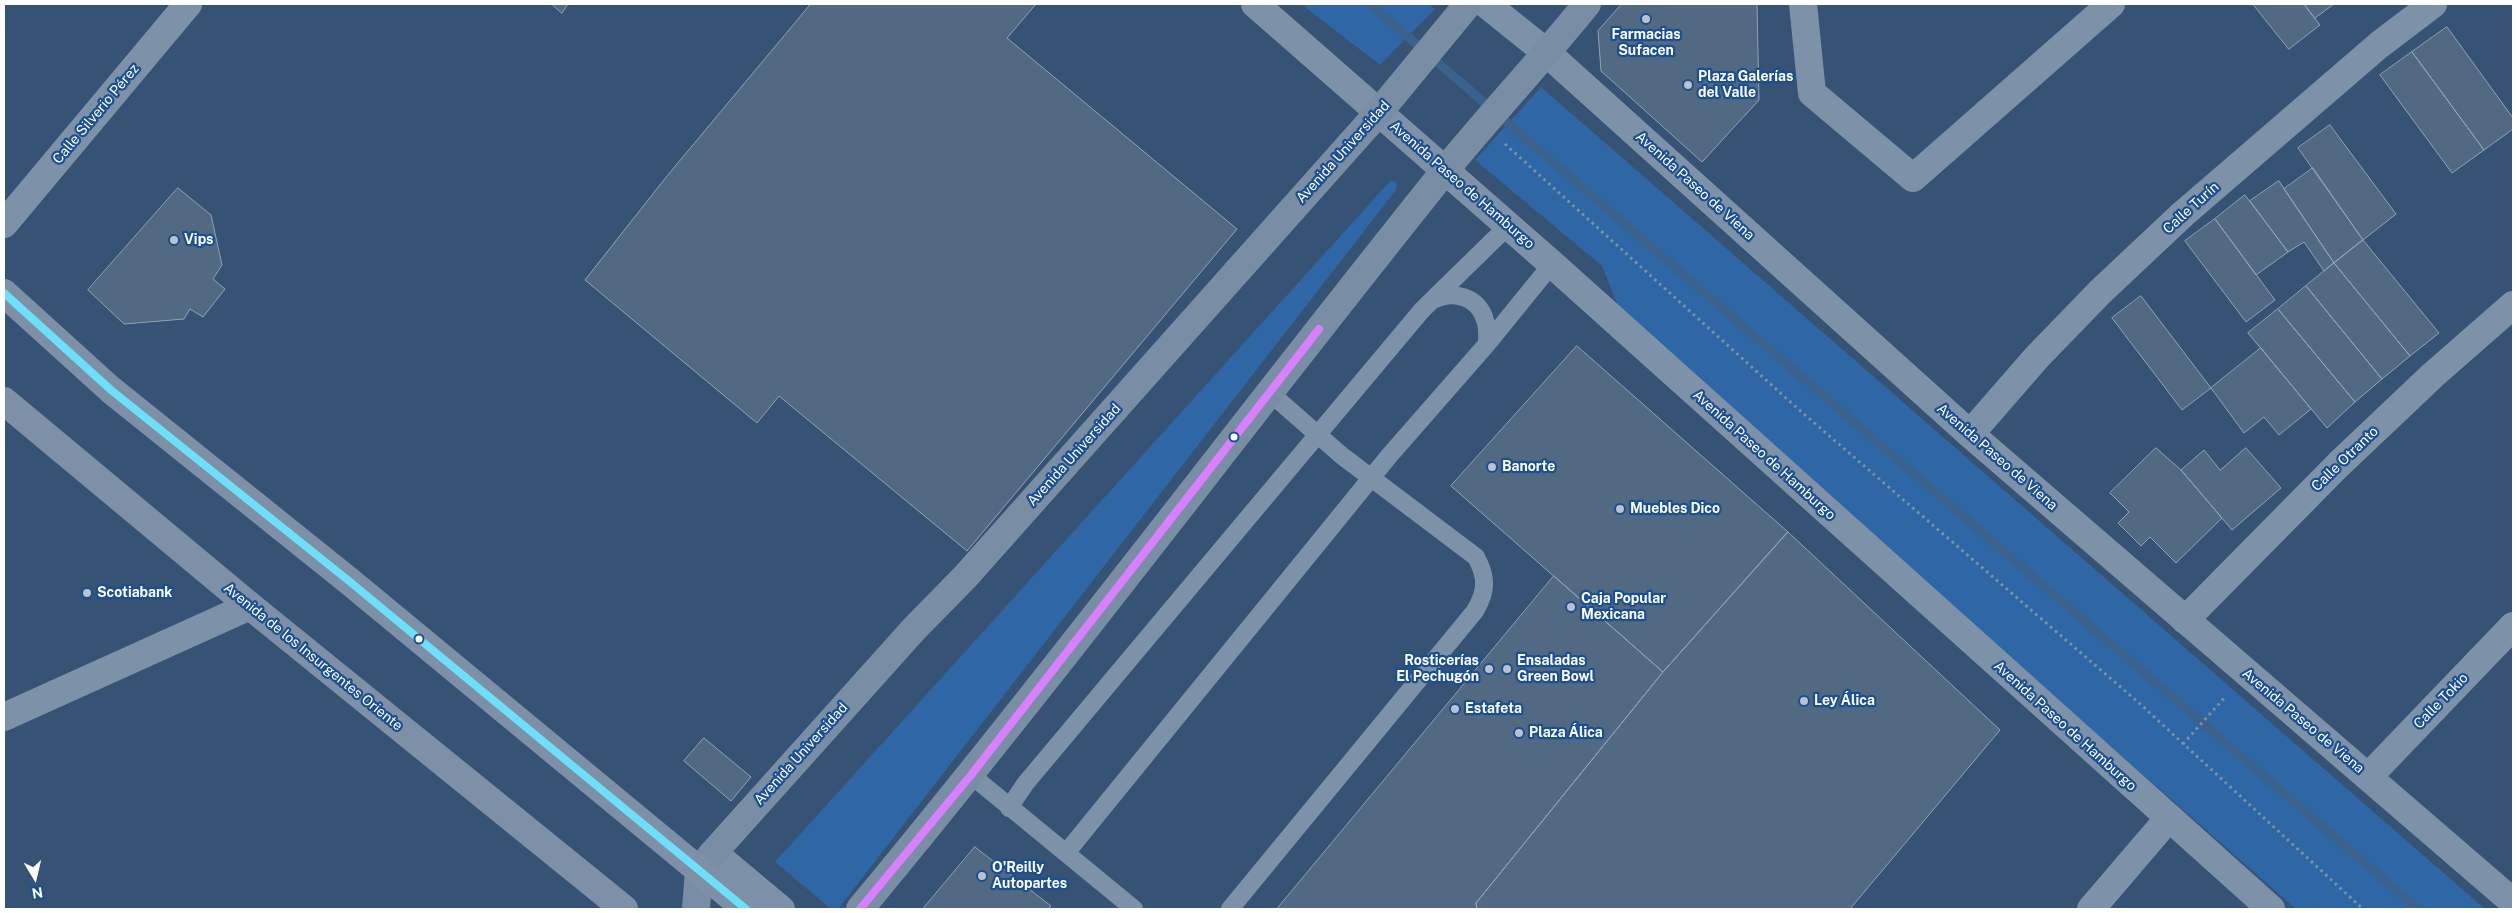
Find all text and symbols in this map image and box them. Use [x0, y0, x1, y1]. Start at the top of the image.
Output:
marker: Farmacias Sufacen [1640, 13, 1652, 25]
place label: Farmacias Sufacen [1611, 27, 1681, 59]
street label: Calle Silverio Pérez [49, 61, 143, 167]
place label: Plaza Galerías del Valle [1698, 69, 1793, 102]
marker: Plaza Galerías del Valle [1682, 79, 1694, 91]
street label: Avenida Universidad [1293, 97, 1393, 207]
street label: Avenida Paseo de Hamburgo [1386, 118, 1538, 252]
street label: Avenida Paseo de Viena [1632, 128, 1758, 244]
street label: Calle Turín [2160, 179, 2222, 237]
place label: Vips [184, 232, 213, 248]
marker: Vips [168, 234, 180, 246]
street label: Avenida Paseo de Hamburgo [1689, 386, 1839, 524]
street label: Avenida Universidad [1024, 400, 1124, 510]
street label: Avenida Paseo de Viena [1933, 400, 2061, 514]
street label: Calle Otranto [2308, 423, 2382, 495]
unlabelled marker [1229, 432, 1239, 442]
place label: Banorte [1502, 459, 1555, 475]
marker: Banorte [1486, 461, 1498, 473]
place label: Muebles Dico [1630, 501, 1720, 517]
marker: Muebles Dico [1614, 503, 1626, 515]
street label: Avenida de los Insurgentes Oriente [220, 580, 406, 734]
place label: Scotiabank [97, 585, 172, 601]
marker: Scotiabank [81, 587, 93, 599]
place label: Caja Popular Mexicana [1581, 591, 1666, 624]
marker: Caja Popular Mexicana [1565, 601, 1577, 613]
unlabelled marker [414, 634, 424, 644]
place label: Rosticerías El Pechugón [1396, 653, 1479, 686]
place label: Ensaladas Green Bowl [1517, 653, 1594, 686]
street label: Avenida Paseo de Hamburgo [1990, 657, 2140, 795]
marker: Rosticerías El Pechugón [1483, 663, 1495, 675]
marker: Ensaladas Green Bowl [1501, 663, 1513, 675]
street label: Avenida Paseo de Viena [2239, 665, 2367, 777]
street label: Calle Tokio [2410, 670, 2472, 732]
place label: Ley Álica [1814, 693, 1875, 709]
marker: Ley Álica [1798, 695, 1810, 707]
street label: Avenida Universidad [751, 699, 851, 809]
place label: Estafeta [1465, 701, 1522, 717]
marker: Estafeta [1449, 703, 1461, 715]
place label: Plaza Álica [1529, 725, 1603, 741]
marker: Plaza Álica [1513, 727, 1525, 739]
north arrow [10, 853, 60, 903]
place label: O'Reilly Autopartes [992, 860, 1067, 892]
marker: O'Reilly Autopartes [976, 870, 988, 882]
text: N [31, 884, 44, 902]

